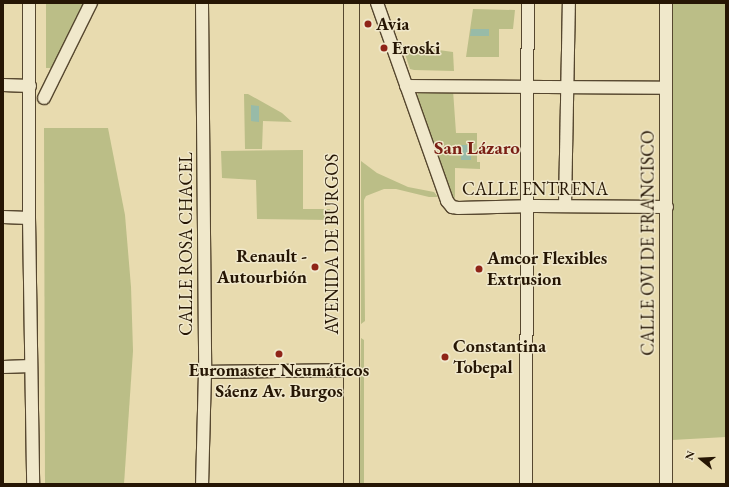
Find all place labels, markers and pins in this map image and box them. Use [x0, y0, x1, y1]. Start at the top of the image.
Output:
place label: Avia [376, 13, 409, 35]
marker: Avia [363, 19, 373, 29]
place label: Eroski [392, 37, 440, 59]
marker: Eroski [379, 43, 389, 53]
place label: Renault - Autourbión [217, 246, 307, 288]
place label: Amcor Flexibles Extrusion [487, 248, 607, 290]
marker: Renault - Autourbión [310, 262, 320, 272]
marker: Amcor Flexibles Extrusion [474, 264, 484, 274]
place label: Constantina Tobepal [453, 336, 546, 378]
marker: Euromaster Neumáticos Sáenz Av. Burgos [274, 349, 284, 359]
marker: Constantina Tobepal [440, 352, 450, 362]
place label: Euromaster Neumáticos Sáenz Av. Burgos [189, 360, 369, 402]

